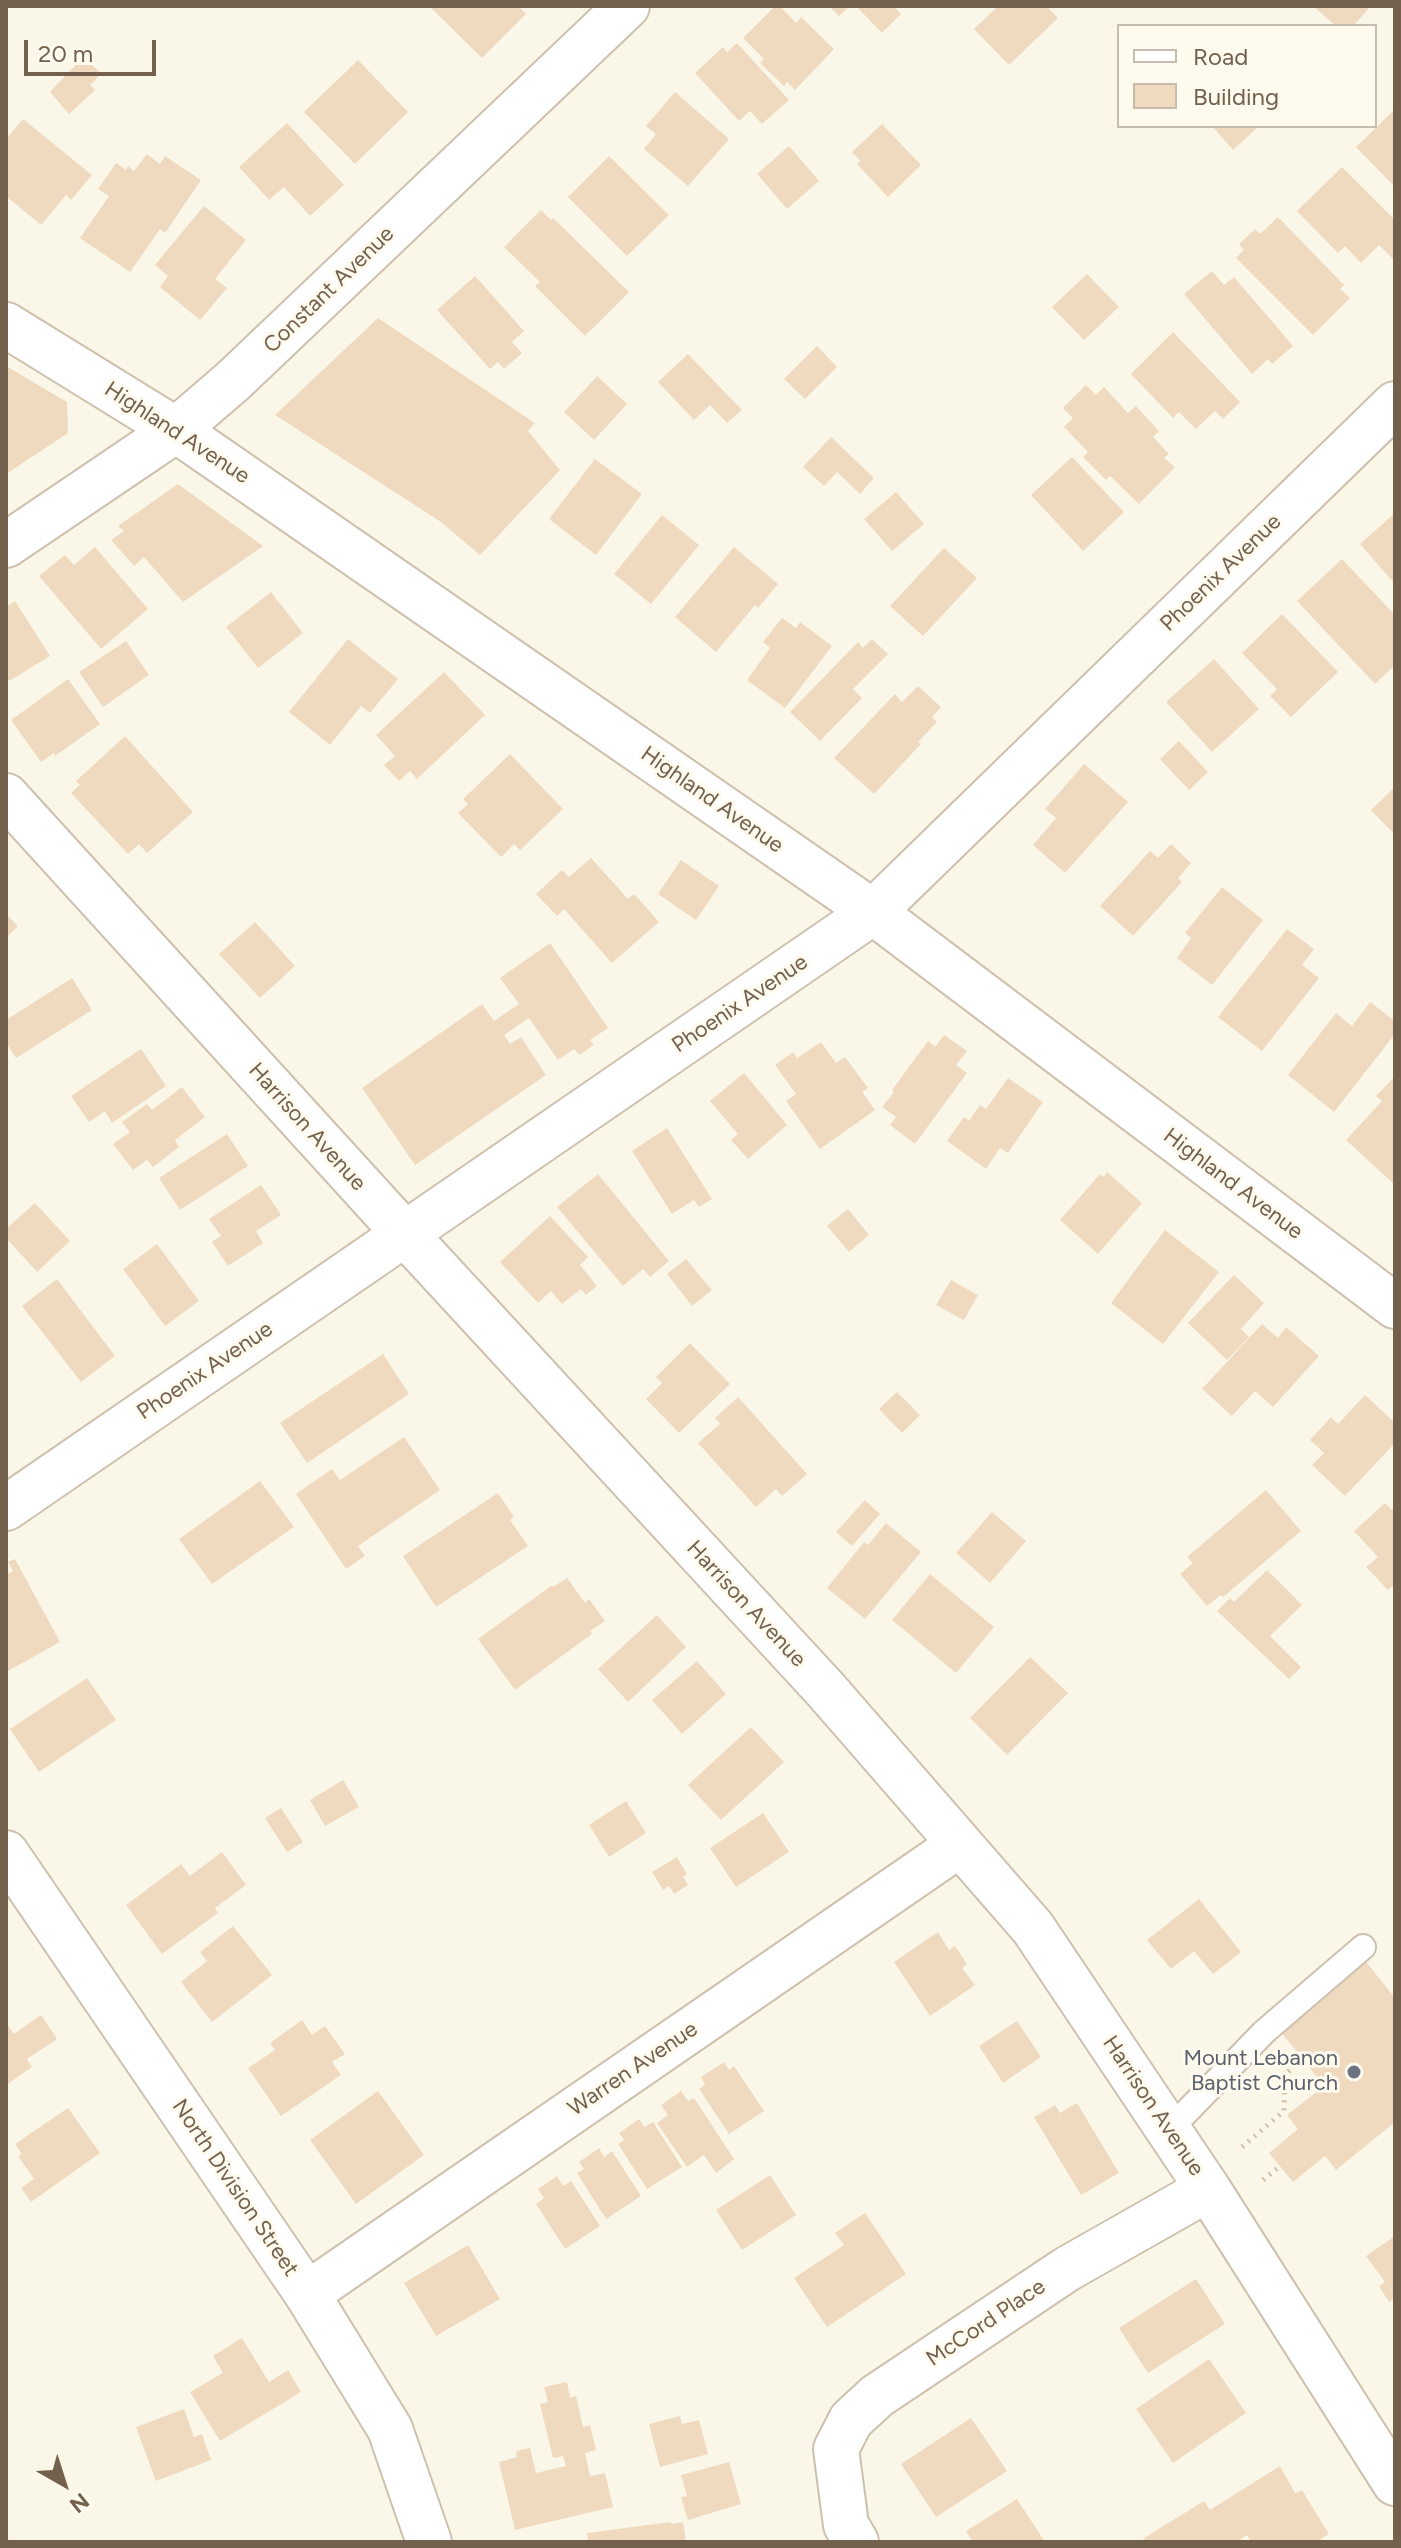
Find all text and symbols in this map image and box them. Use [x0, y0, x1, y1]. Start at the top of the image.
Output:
scale bar [28, 24, 160, 74]
legend [1117, 24, 1377, 128]
text: 20 m [38, 39, 93, 68]
text: Road [1193, 42, 1248, 71]
text: Building [1193, 82, 1279, 111]
street label: Constant Avenue [258, 221, 400, 359]
street label: Highland Avenue [99, 376, 255, 490]
street label: Phoenix Avenue [1155, 509, 1287, 637]
street label: Highland Avenue [636, 741, 788, 859]
street label: Phoenix Avenue [667, 949, 813, 1059]
street label: Harrison Avenue [243, 1058, 371, 1196]
street label: Highland Avenue [1158, 1123, 1308, 1245]
street label: Phoenix Avenue [132, 1316, 278, 1426]
street label: Harrison Avenue [681, 1535, 811, 1673]
street label: Warren Avenue [563, 2016, 703, 2122]
street label: Harrison Avenue [1097, 2031, 1209, 2181]
place label: Mount Lebanon Baptist Church [1183, 2046, 1338, 2098]
marker: Mount Lebanon Baptist Church [1345, 2063, 1363, 2081]
street label: North Division Street [166, 2095, 304, 2281]
street label: McCord Place [922, 2274, 1050, 2372]
north arrow [24, 2444, 104, 2524]
text: N [64, 2487, 95, 2519]

